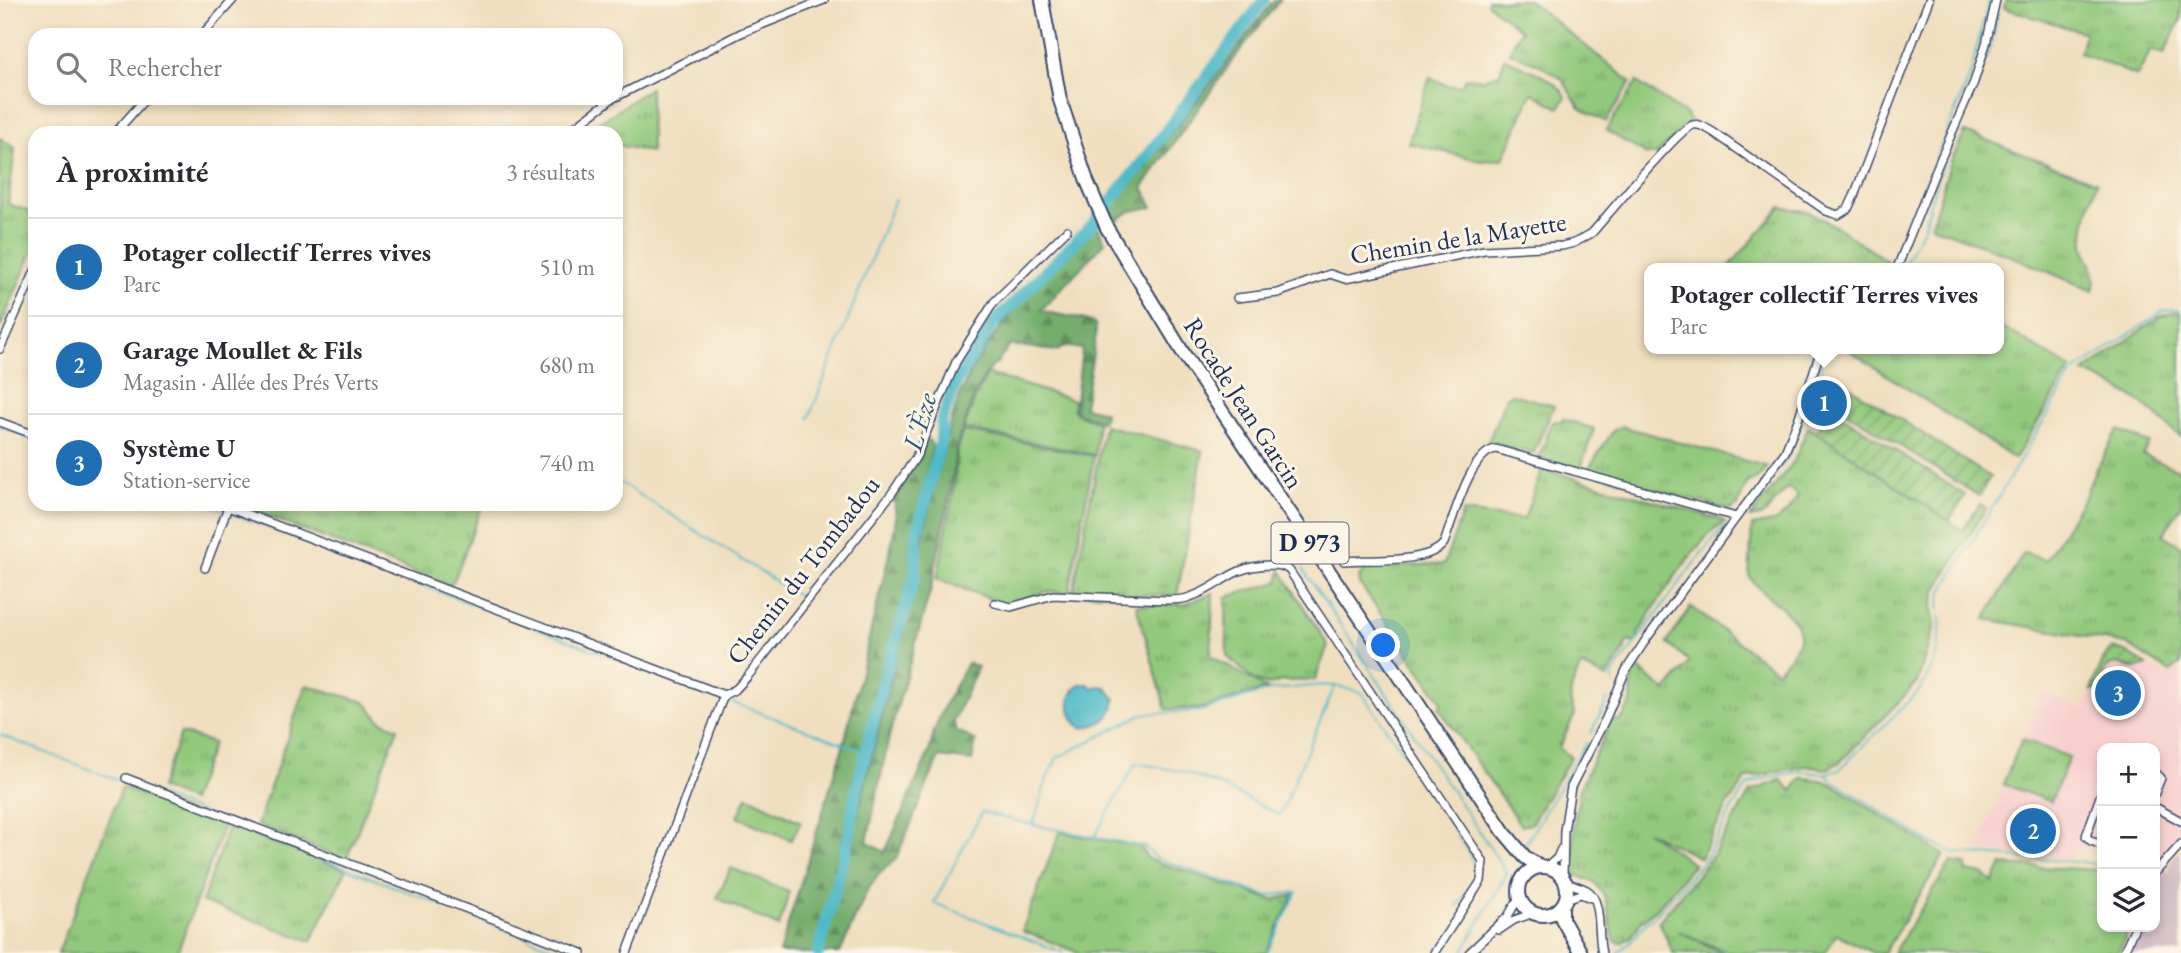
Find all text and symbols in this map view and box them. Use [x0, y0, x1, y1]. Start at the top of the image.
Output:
search box [28, 28, 623, 105]
icon: search [52, 48, 90, 86]
text: Rechercher [108, 50, 222, 84]
text: À proximité [56, 152, 208, 191]
text: 3 résultats [507, 157, 595, 187]
street label: Chemin de la Mayette [1348, 204, 1568, 272]
text: Potager collectif Terres vives [123, 235, 431, 269]
text: 1 [73, 252, 85, 282]
text: 510 m [539, 252, 595, 282]
popup [1644, 263, 2004, 354]
text: Parc [123, 269, 161, 299]
text: Potager collectif Terres vives [1670, 277, 1978, 311]
street label: Rocade Jean Garcin [1176, 311, 1312, 495]
text: Parc [1670, 311, 1708, 341]
text: Garage Moullet & Fils [123, 333, 362, 367]
text: 2 [73, 350, 85, 380]
text: 680 m [539, 350, 595, 380]
text: Magasin · Allée des Prés Verts [123, 367, 378, 397]
pin: 1 [1801, 377, 1847, 429]
water label: L'Èze [893, 388, 945, 456]
text: Système U [123, 431, 235, 465]
text: 3 [73, 448, 85, 478]
text: 740 m [539, 448, 595, 478]
text: Station-service [123, 465, 250, 495]
street label: Chemin du Tombadou [719, 469, 887, 671]
road number: D 973 [1272, 522, 1348, 564]
your location [1366, 628, 1400, 662]
pin: 3 [2095, 667, 2141, 719]
map controls [2097, 743, 2160, 932]
button: + [2097, 743, 2160, 806]
pin: 2 [2010, 805, 2056, 857]
button: − [2097, 806, 2160, 869]
button: layers [2097, 869, 2160, 932]

